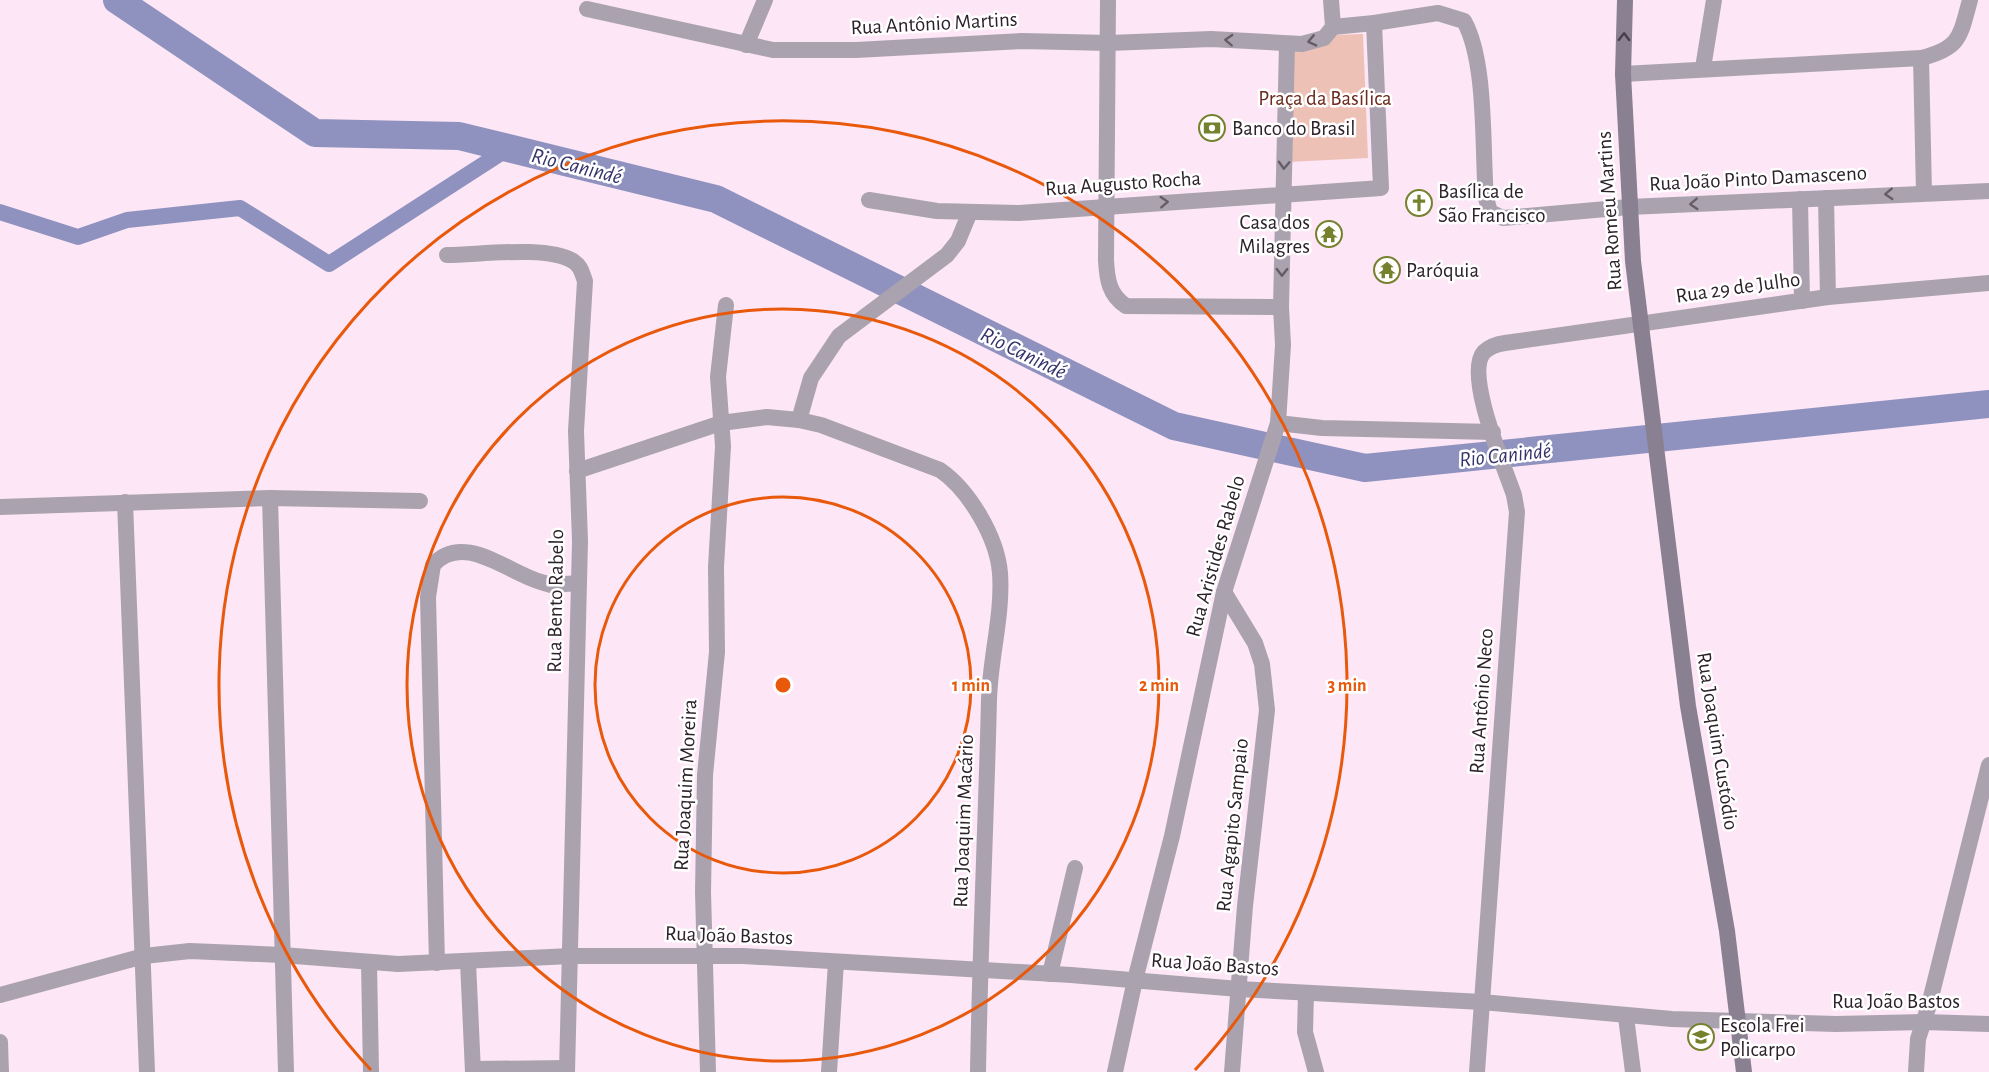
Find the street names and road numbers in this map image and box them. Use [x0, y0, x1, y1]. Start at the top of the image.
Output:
street label: Rua Antônio Martins [850, 9, 1018, 38]
street label: Rua Romeu Martins [1593, 131, 1626, 291]
street label: Rua João Pinto Damasceno [1649, 162, 1868, 195]
street label: Rua Augusto Rocha [1044, 168, 1202, 199]
street label: Rua 29 de Julho [1674, 268, 1802, 307]
street label: Rua Aristides Rabelo [1182, 473, 1249, 639]
street label: Rua Bento Rabelo [544, 529, 567, 673]
street label: Rua Antônio Neco [1466, 627, 1497, 775]
street label: Rua Joaquim Custódio [1693, 651, 1742, 832]
street label: Rua Joaquim Moreira [671, 698, 701, 871]
street label: Rua Joaquim Macário [950, 734, 977, 908]
street label: Rua Agapito Sampaio [1213, 737, 1252, 913]
street label: Rua João Bastos [665, 923, 793, 948]
street label: Rua João Bastos [1150, 950, 1280, 979]
street label: Rua João Bastos [1832, 991, 1960, 1012]

